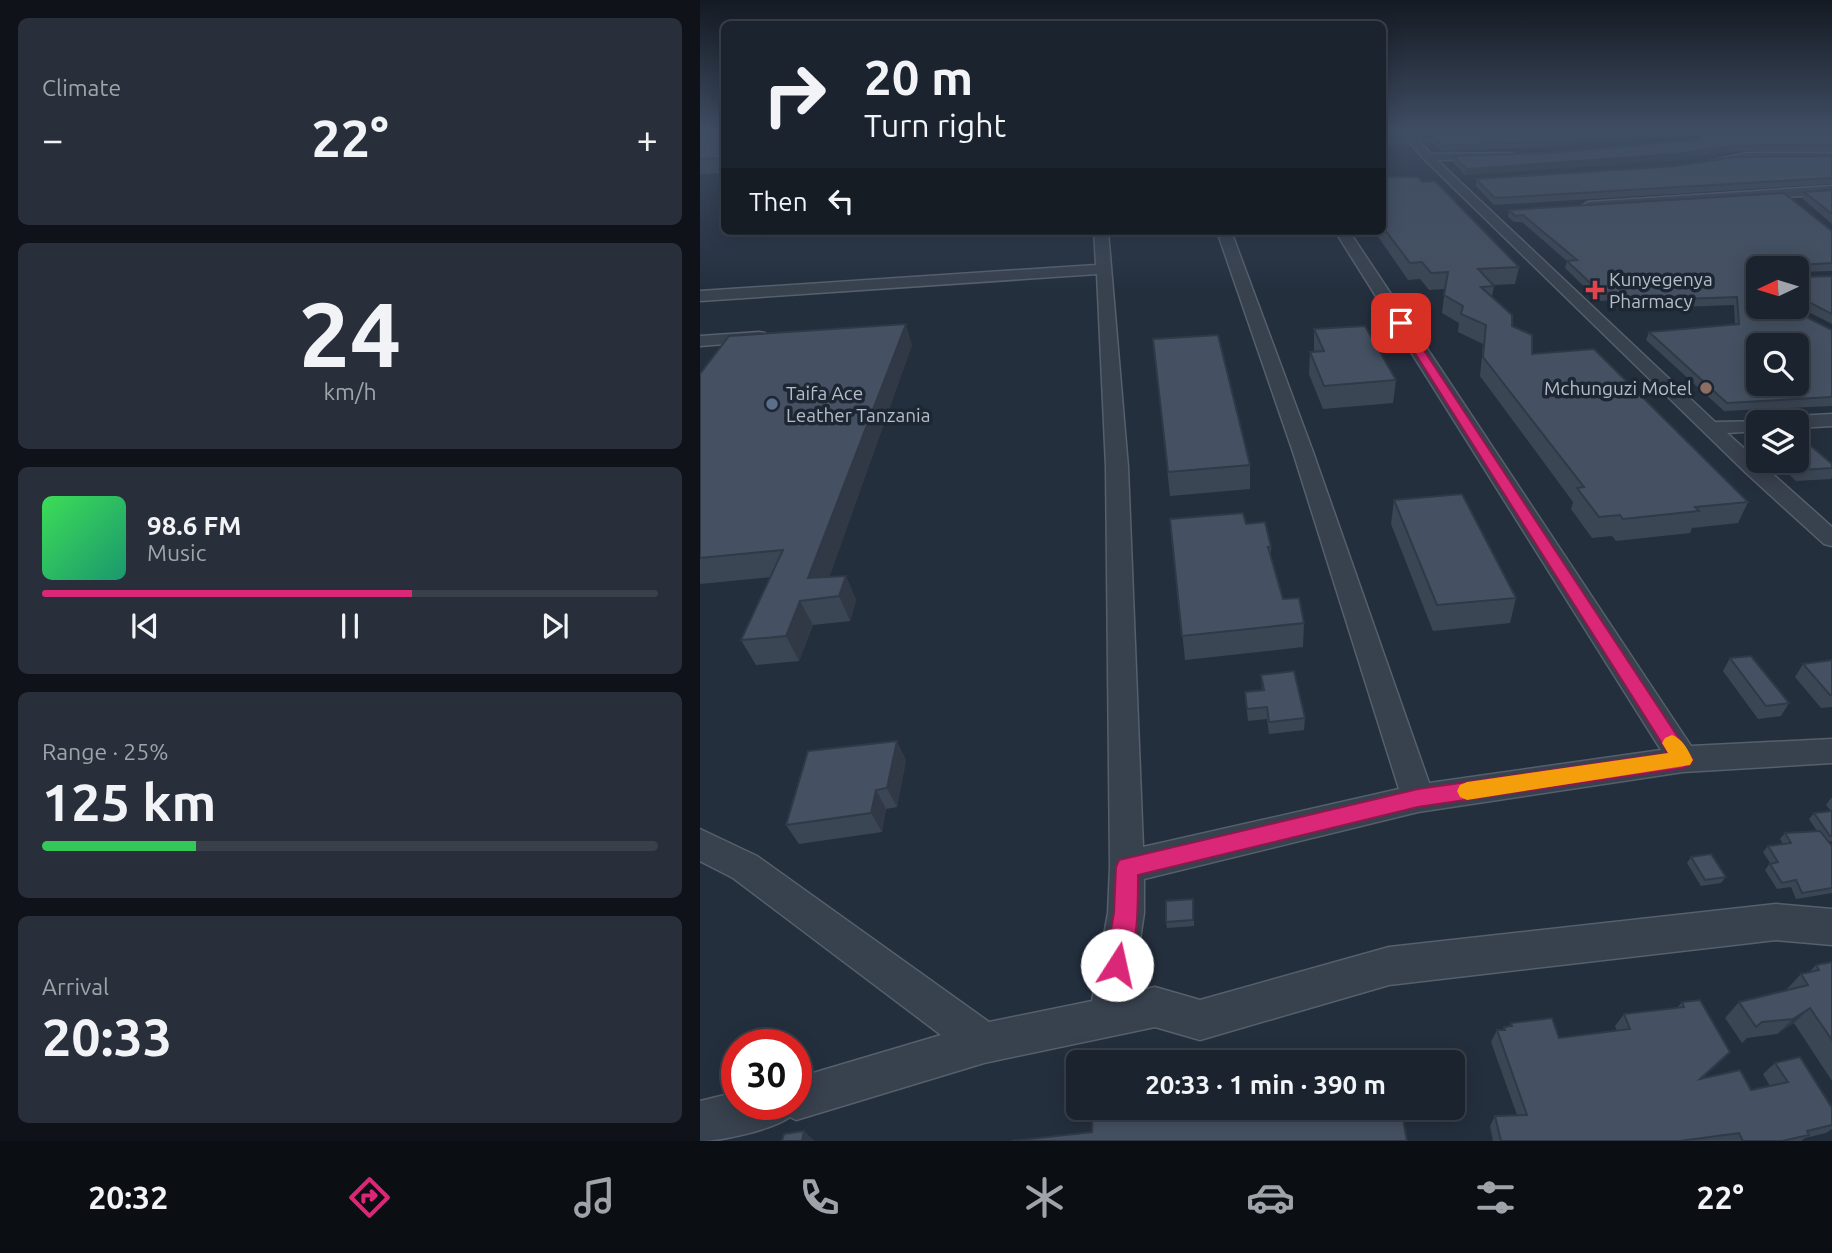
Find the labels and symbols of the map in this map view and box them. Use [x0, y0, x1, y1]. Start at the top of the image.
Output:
north arrow [1746, 256, 1810, 318]
place label: Kunyegenya Pharmacy [1609, 268, 1713, 312]
marker: Kunyegenya Pharmacy [1587, 282, 1603, 298]
pin [1371, 293, 1431, 353]
place label: Mchunguzi Motel [1544, 377, 1692, 399]
marker: Mchunguzi Motel [1698, 380, 1714, 396]
place label: Taifa Ace Leather Tanzania [786, 382, 930, 426]
marker: Taifa Ace Leather Tanzania [764, 396, 780, 412]
position arrow [1080, 928, 1154, 1002]
speed limit sign: 30 [721, 1029, 812, 1120]

